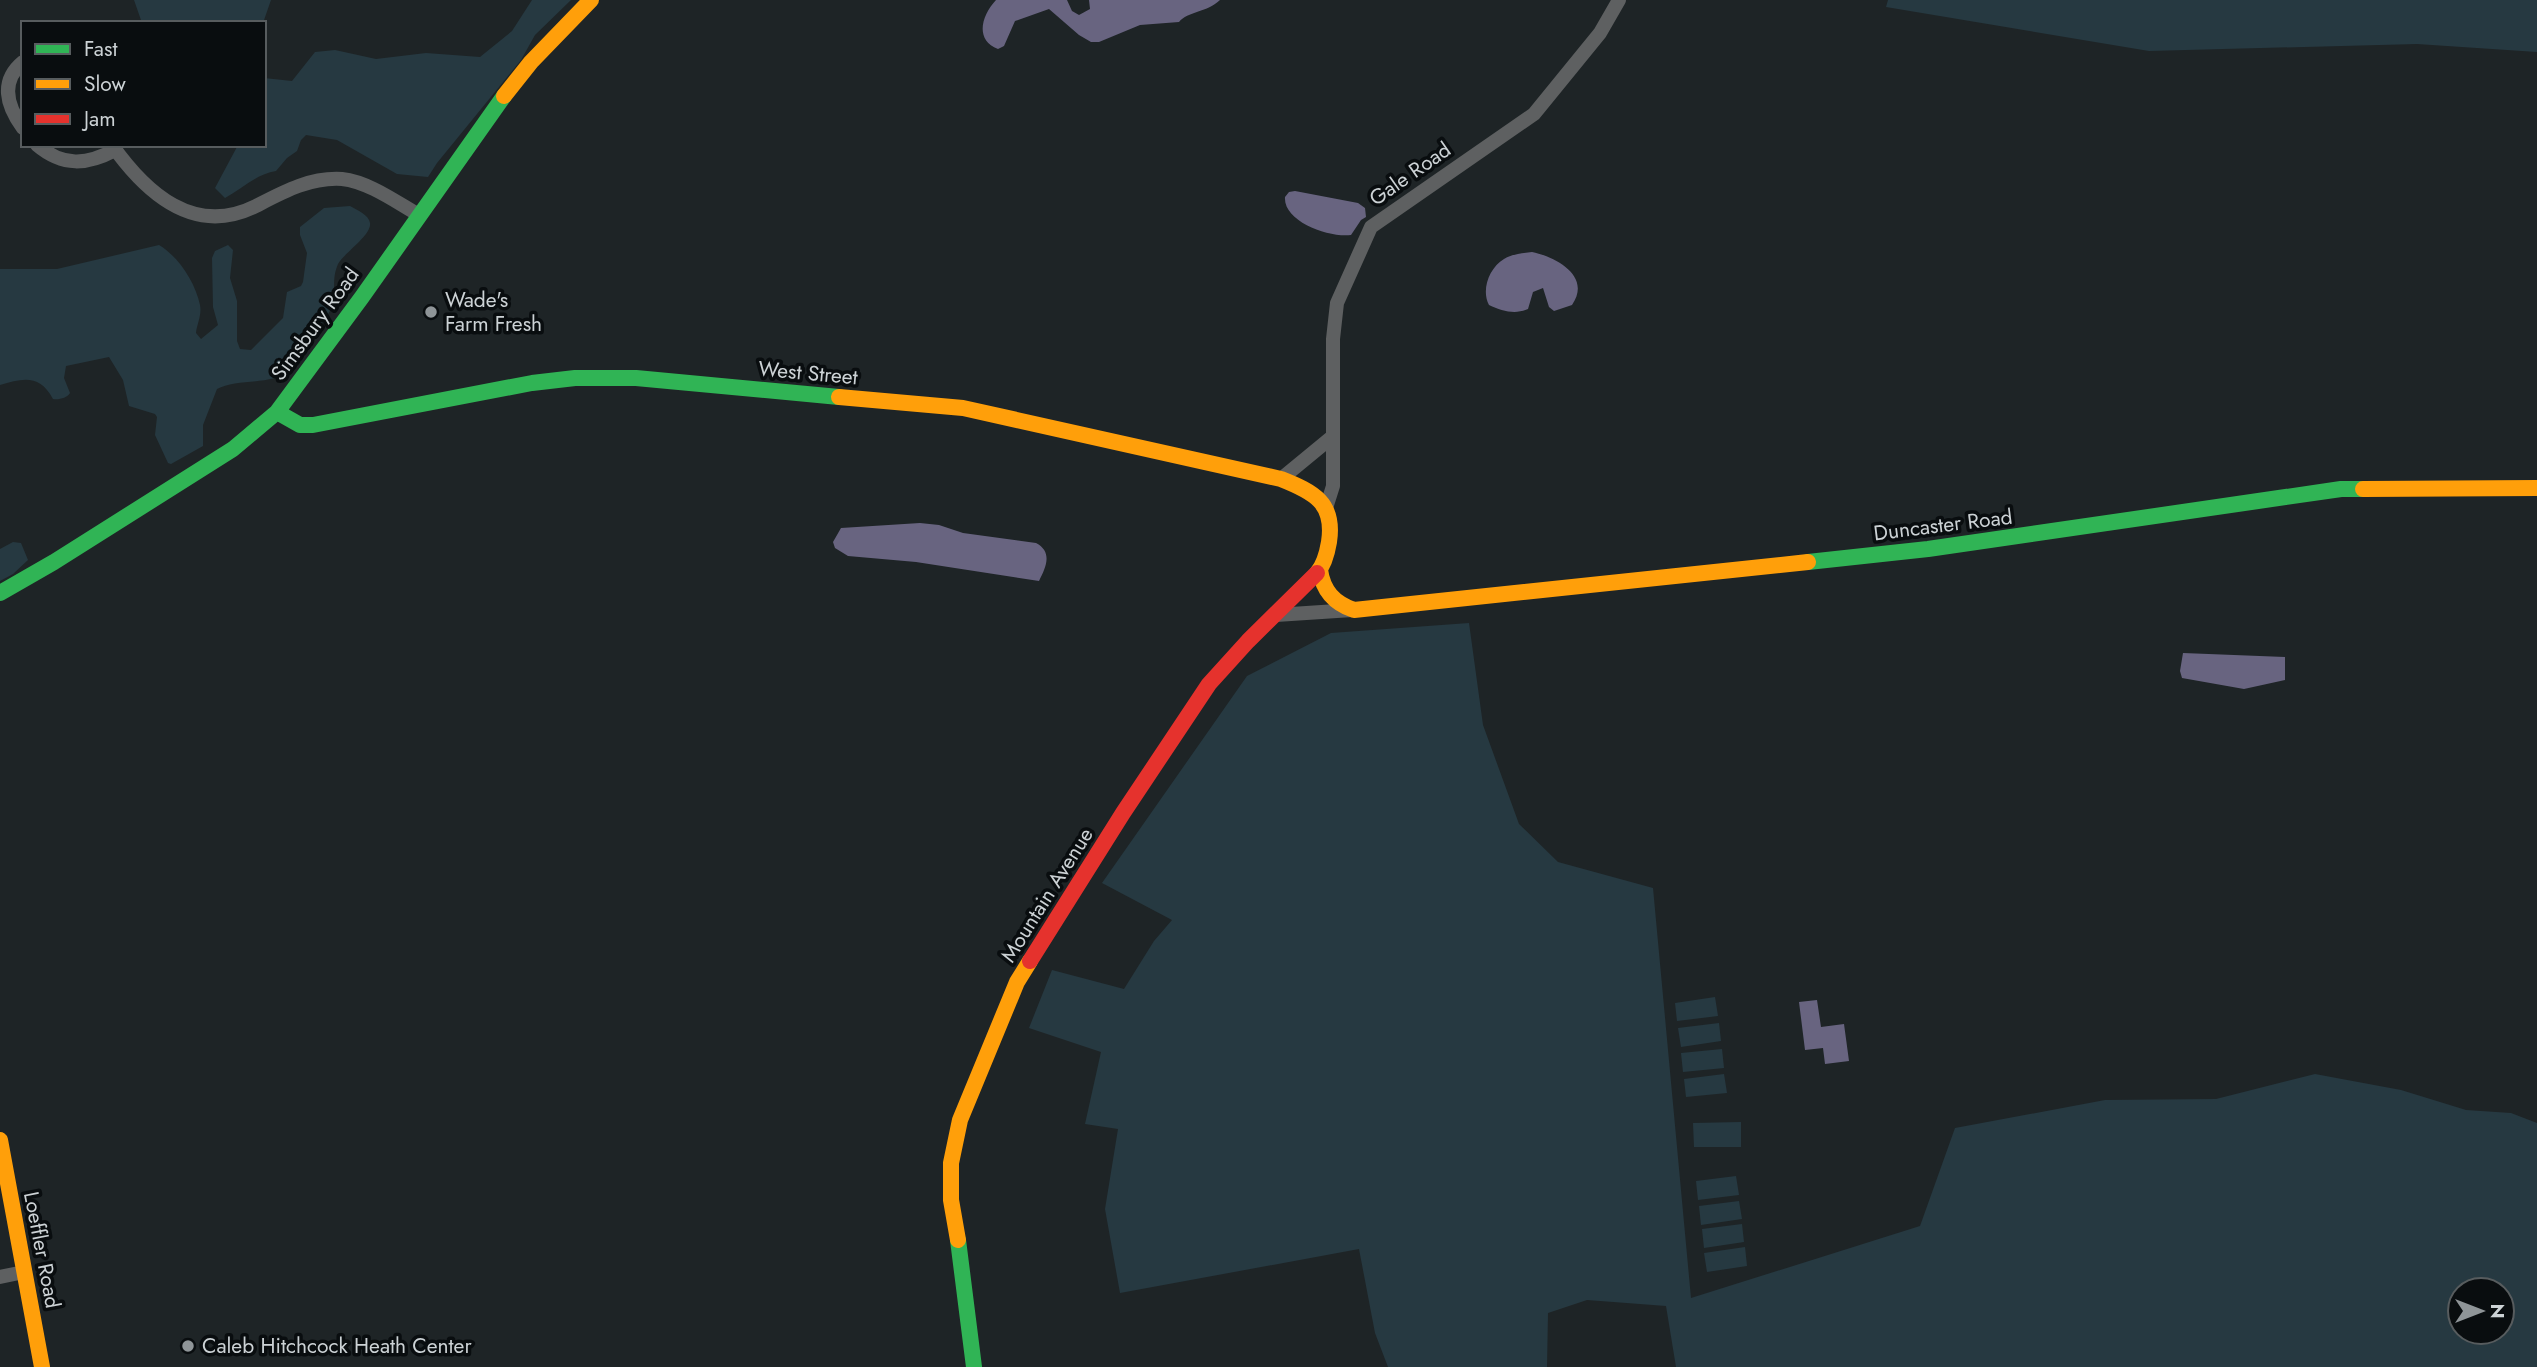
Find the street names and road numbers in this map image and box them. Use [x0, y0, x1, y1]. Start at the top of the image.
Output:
street label: Gale Road [1363, 135, 1457, 213]
street label: Simsbury Road [264, 261, 366, 387]
street label: West Street [757, 354, 859, 392]
street label: Duncaster Road [1872, 502, 2014, 548]
street label: Mountain Avenue [994, 822, 1101, 968]
street label: Loeffler Road [16, 1189, 68, 1311]

